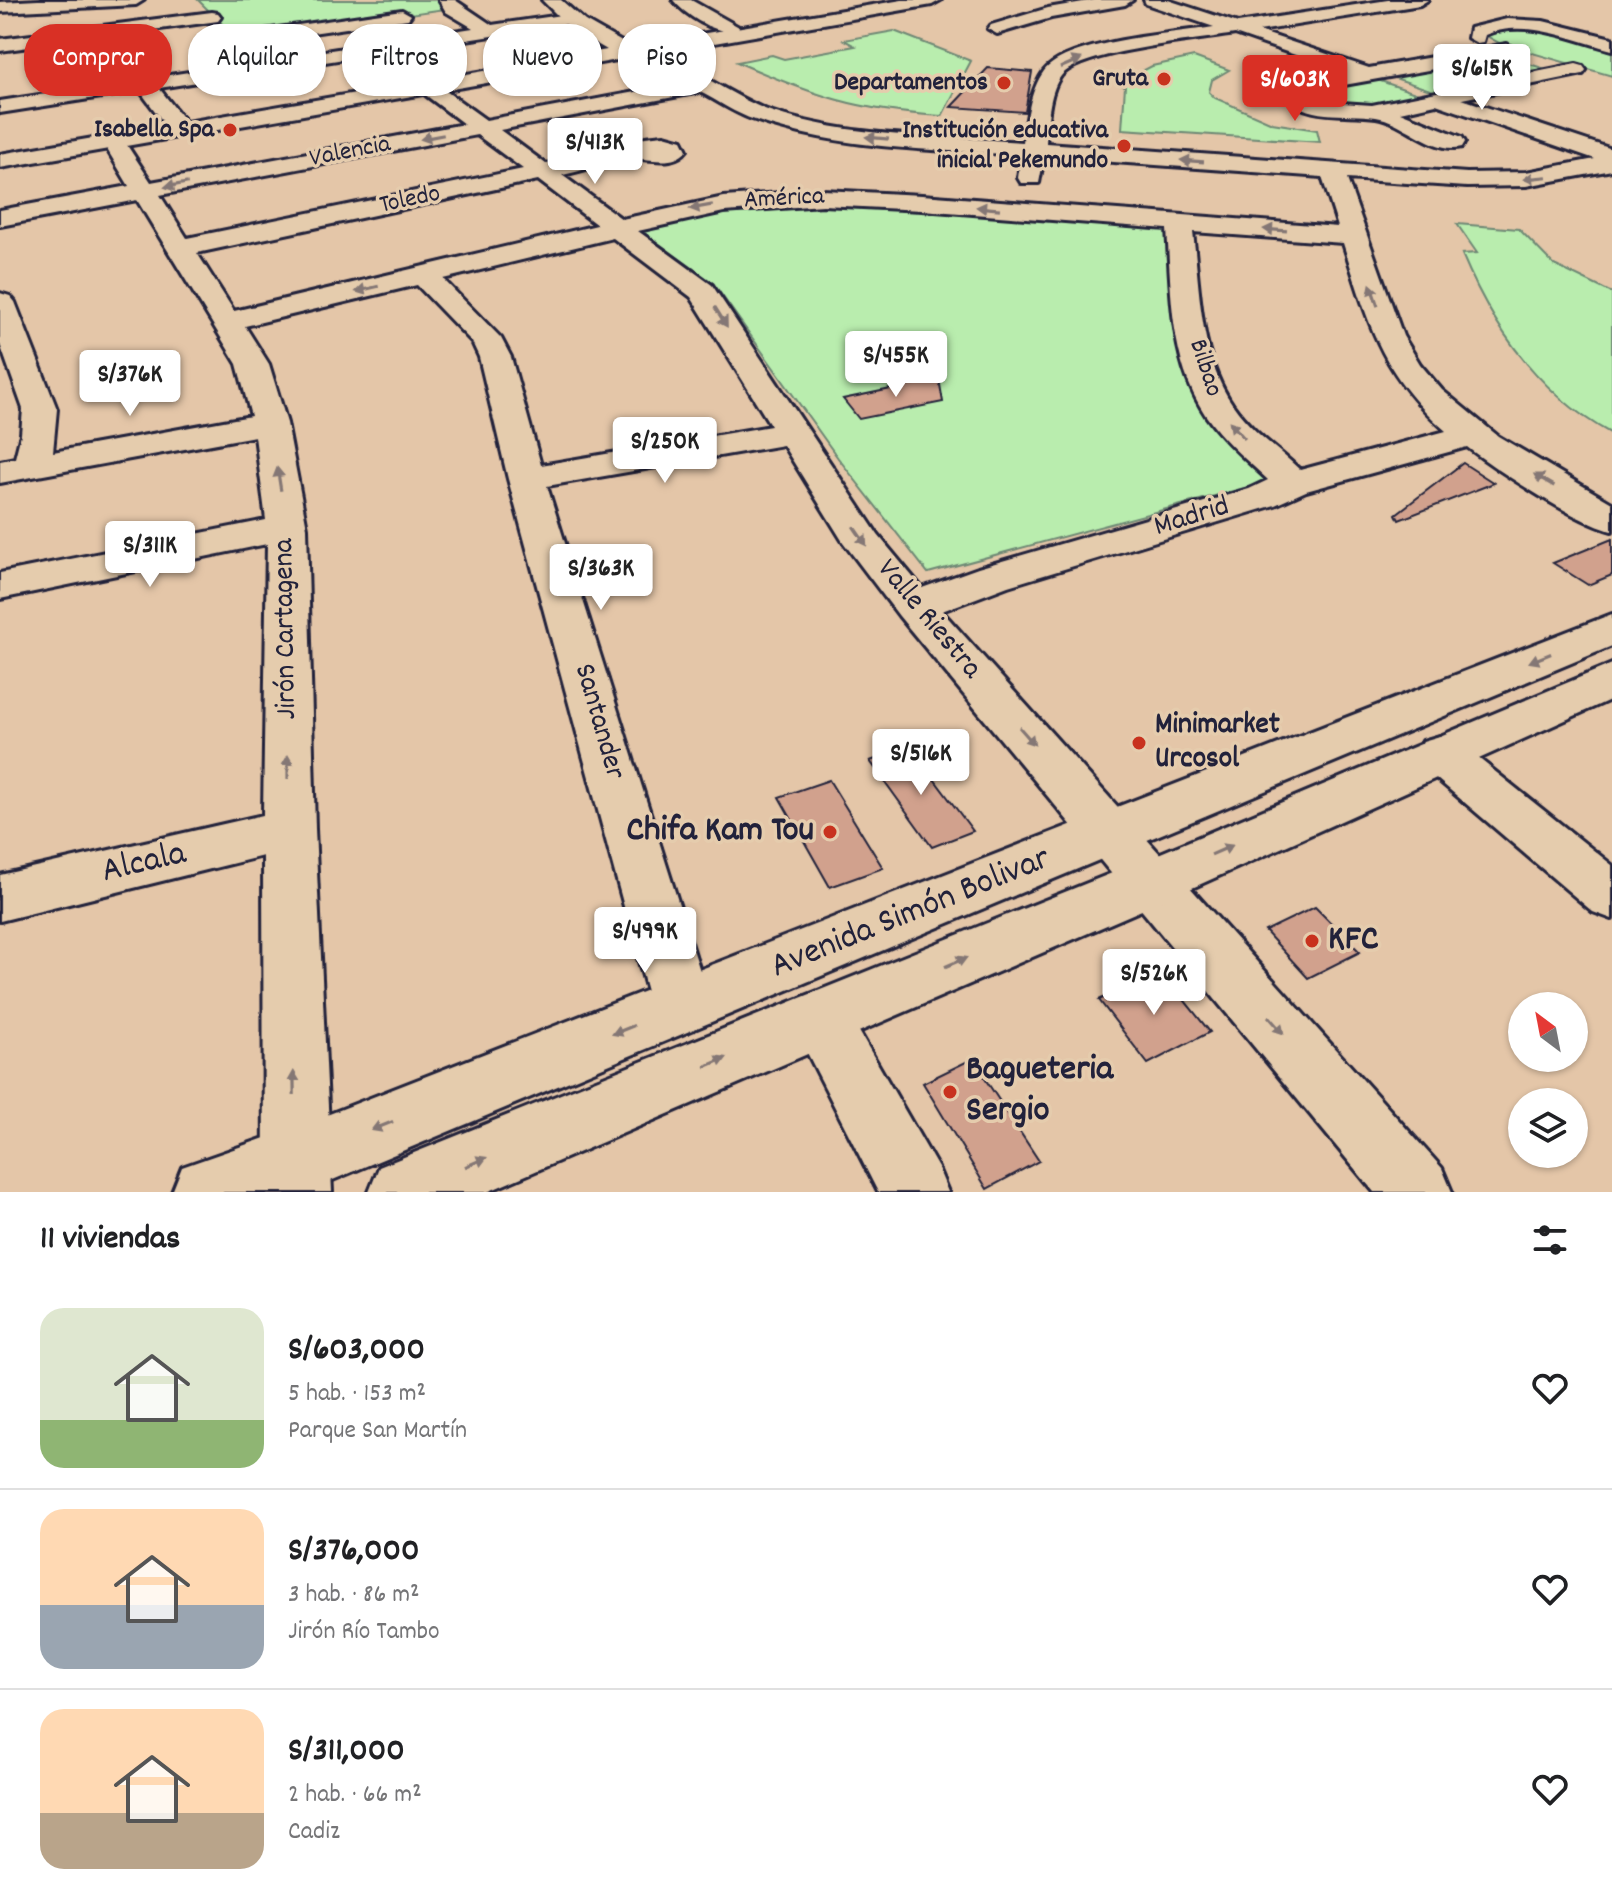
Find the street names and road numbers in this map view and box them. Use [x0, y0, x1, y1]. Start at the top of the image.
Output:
street label: Valencia [306, 126, 394, 178]
street label: Toledo [376, 176, 444, 224]
street label: América [743, 178, 826, 220]
street label: Bilbao [1178, 335, 1232, 401]
street label: Madrid [1149, 486, 1235, 550]
street label: Jirón Cartagena [264, 537, 310, 720]
street label: Valle Riestra [865, 551, 992, 690]
street label: Santander [561, 659, 635, 785]
street label: Alcala [97, 829, 192, 899]
street label: Avenida Simón Bolivar [763, 834, 1059, 994]

